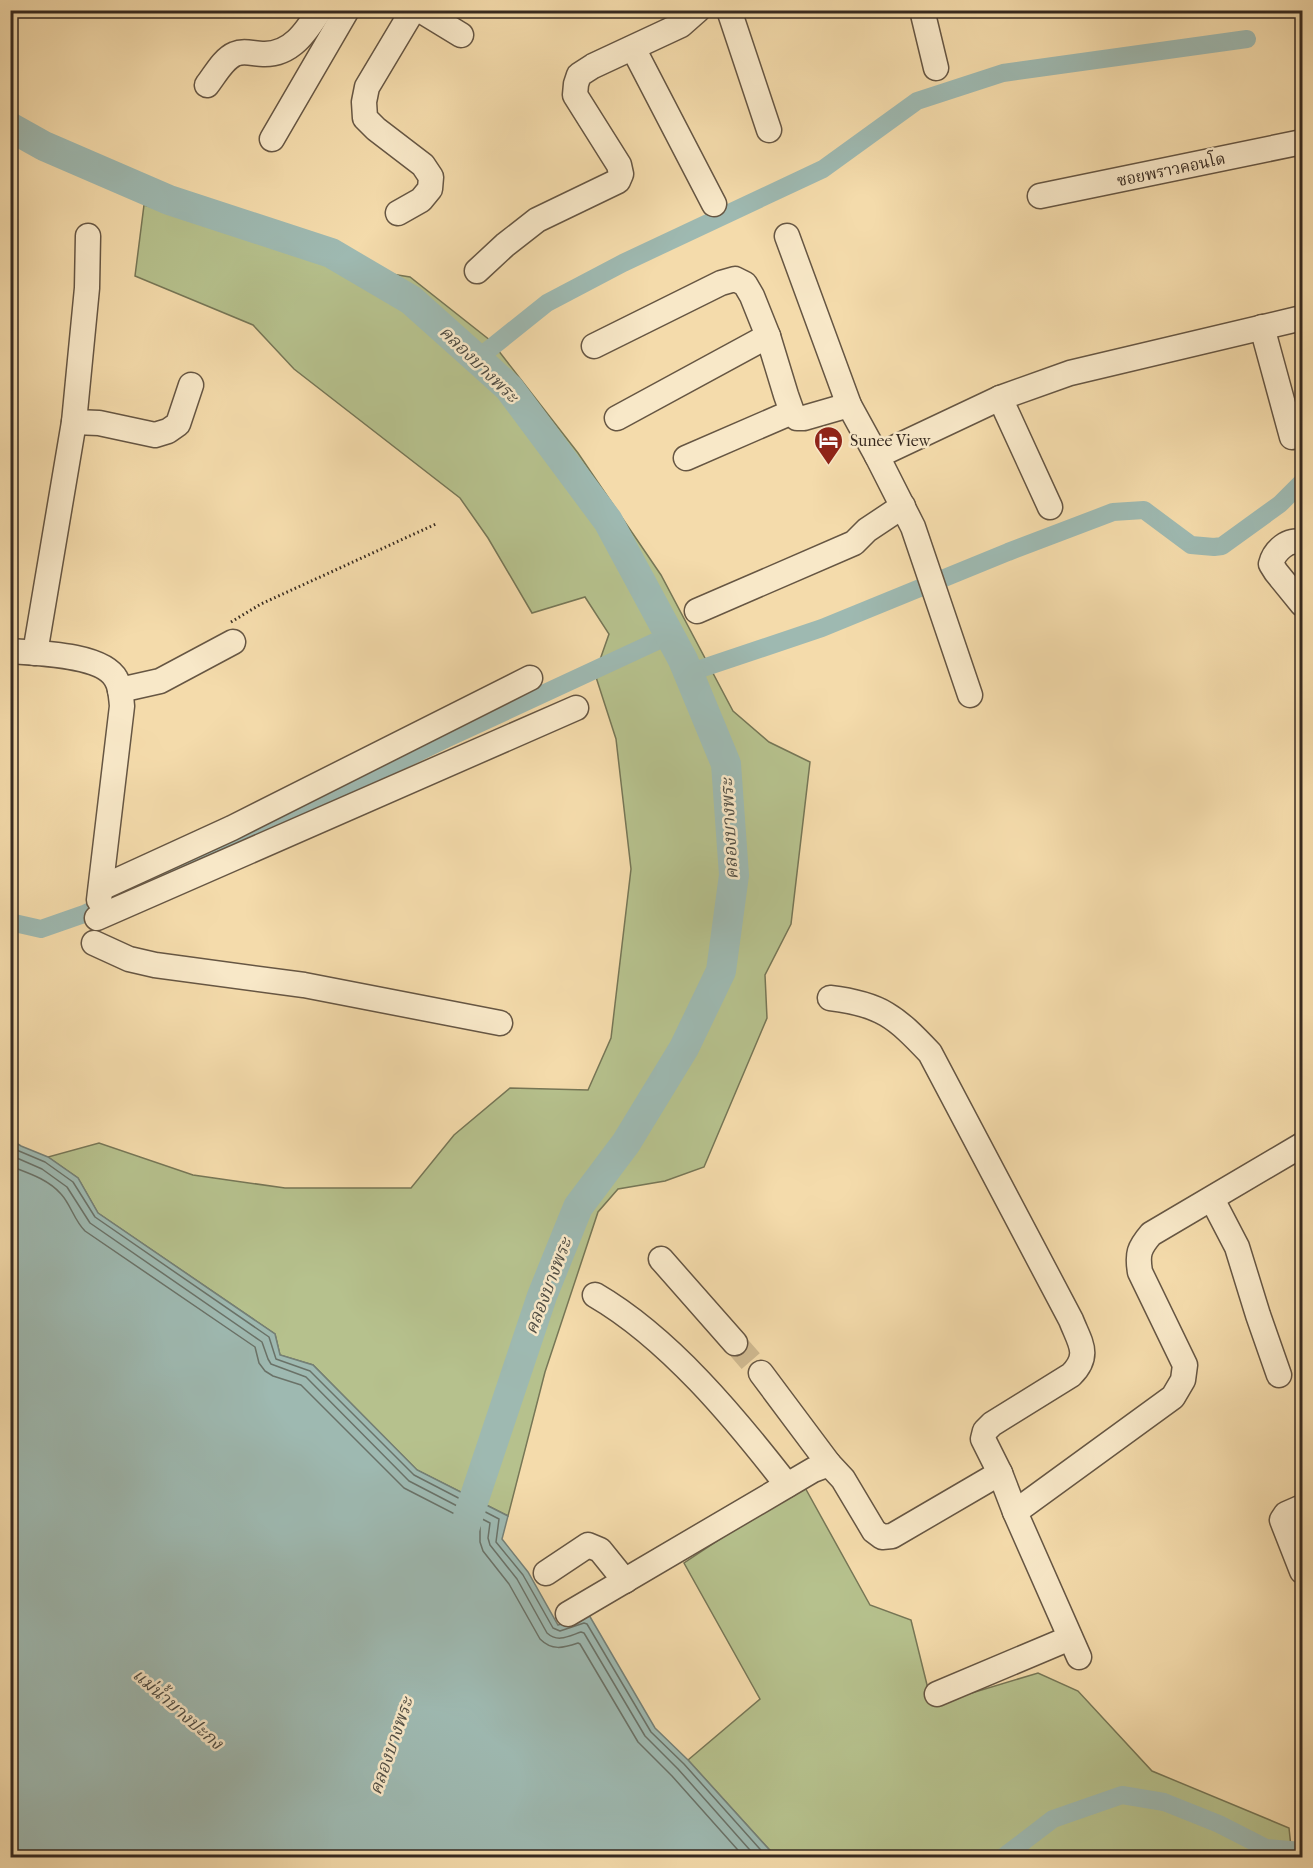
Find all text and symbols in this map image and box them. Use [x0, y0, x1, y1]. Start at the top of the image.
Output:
street label: ซอยพราวคอนโด [1115, 148, 1227, 190]
water label: คลองบางพระ [435, 322, 523, 408]
hotel icon: Sunee View [813, 424, 845, 466]
place label: Sunee View [850, 431, 931, 450]
water label: คลองบางพระ [716, 776, 743, 880]
water label: คลองบางพระ [521, 1234, 577, 1337]
water label: แม่น้ำบางปะกง [128, 1661, 230, 1755]
water label: คลองบางพระ [365, 1694, 418, 1797]

